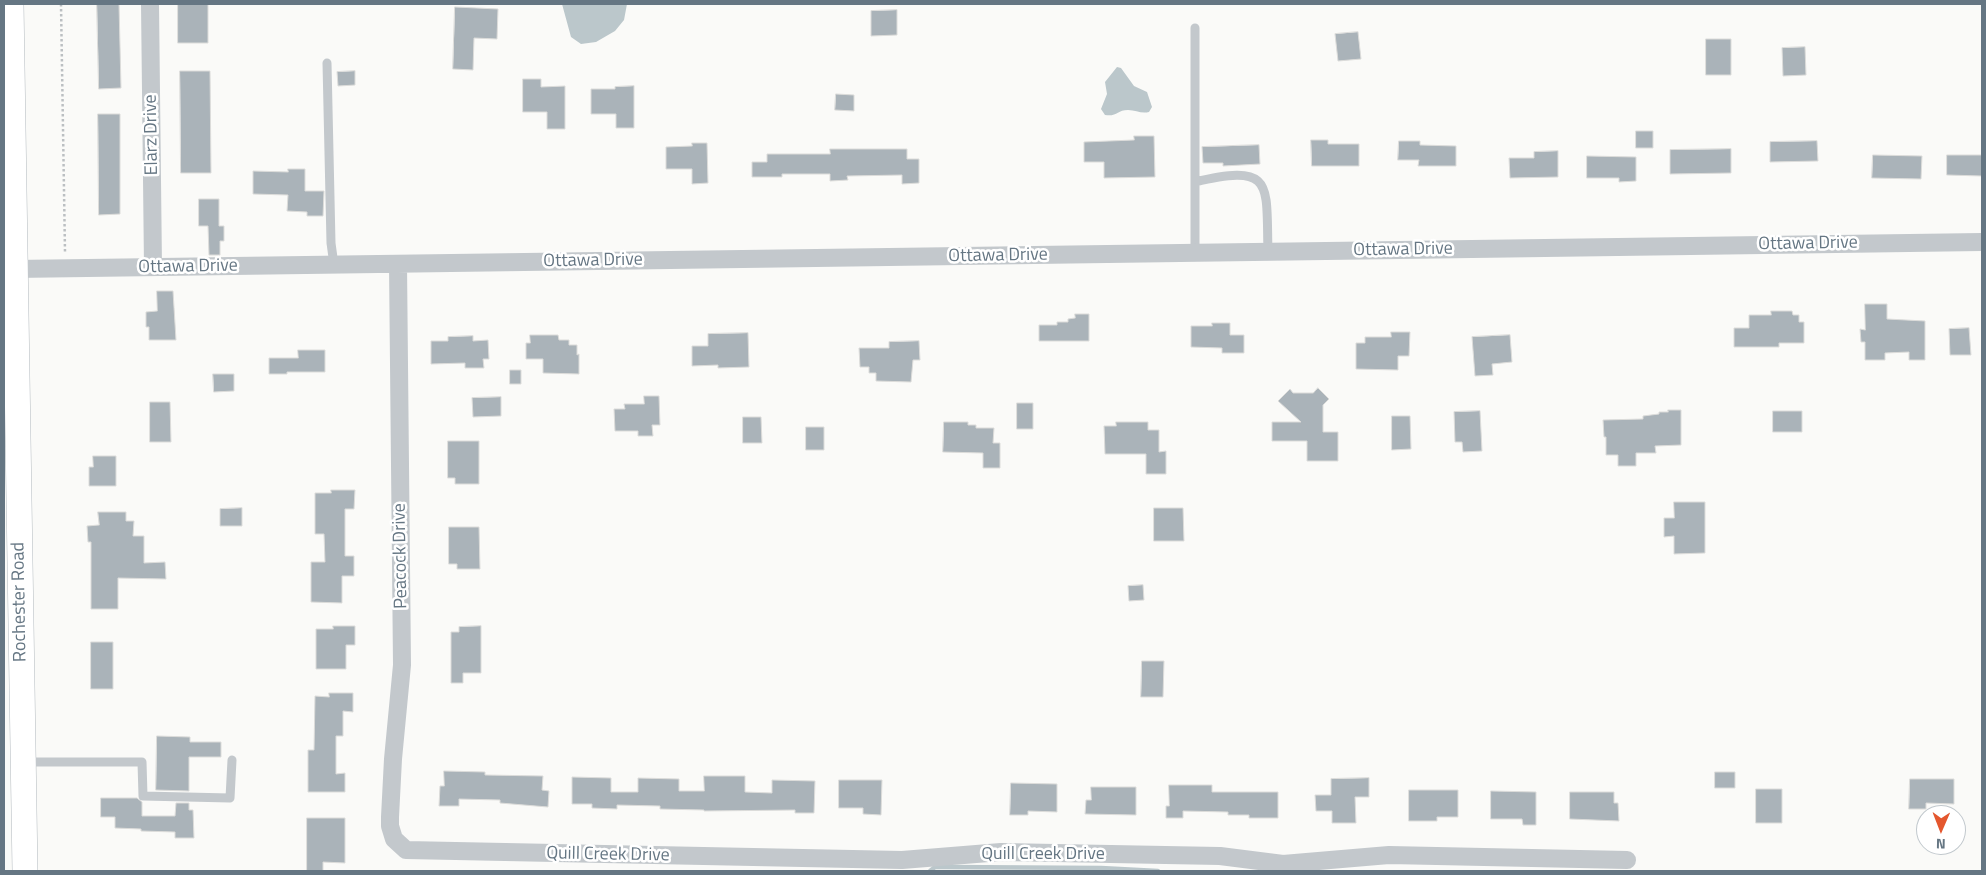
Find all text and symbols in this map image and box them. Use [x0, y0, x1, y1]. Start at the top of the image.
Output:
street label: Elarz Drive [140, 94, 164, 176]
street label: Ottawa Drive [1758, 232, 1858, 256]
street label: Ottawa Drive [1353, 238, 1453, 262]
street label: Ottawa Drive [948, 244, 1048, 268]
street label: Ottawa Drive [543, 249, 643, 273]
street label: Ottawa Drive [138, 255, 238, 279]
street label: Peacock Drive [389, 503, 413, 609]
street label: Rochester Road [8, 542, 32, 662]
north arrow [1916, 805, 1966, 855]
text: N [1936, 834, 1946, 855]
street label: Quill Creek Drive [546, 843, 670, 867]
street label: Quill Creek Drive [981, 844, 1105, 866]

